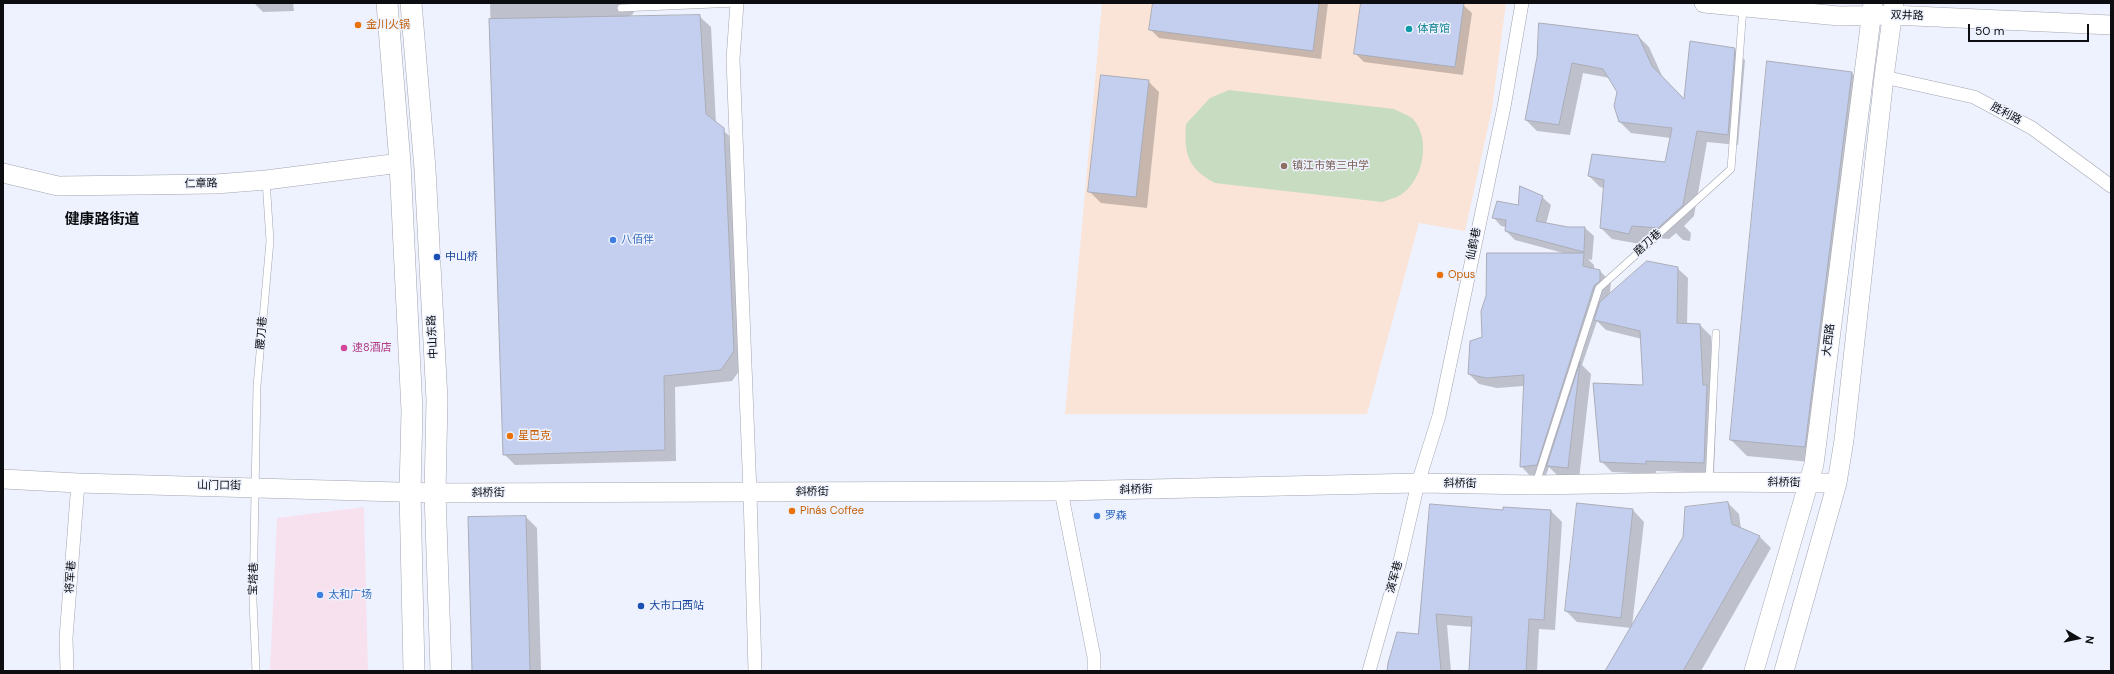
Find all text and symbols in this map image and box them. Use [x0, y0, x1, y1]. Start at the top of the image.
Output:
street label: 双井路 [1890, 9, 1924, 23]
scale bar [1970, 16, 2091, 42]
place label: 金川火锅 [366, 18, 410, 32]
marker: 金川火锅 [353, 20, 363, 30]
place label: 体育馆 [1417, 22, 1450, 36]
text: 50 m [1975, 23, 2004, 39]
marker: 体育馆 [1404, 24, 1414, 34]
street label: 胜利路 [1988, 100, 2024, 128]
place label: 镇江市第三中学 [1292, 159, 1369, 173]
marker: 镇江市第三中学 [1279, 161, 1289, 171]
street label: 仁章路 [184, 177, 218, 191]
district label: 健康路街道 [65, 211, 139, 229]
street label: 仙鹤巷 [1464, 226, 1484, 262]
street label: 磨刀巷 [1631, 227, 1665, 259]
place label: 八佰伴 [621, 233, 654, 247]
marker: 八佰伴 [608, 235, 618, 245]
place label: 中山桥 [445, 250, 478, 264]
marker: 中山桥 [432, 252, 442, 262]
place label: Opus [1448, 268, 1475, 282]
marker: Opus [1435, 270, 1445, 280]
street label: 中山东路 [425, 315, 441, 359]
street label: 腰刀巷 [254, 316, 270, 350]
street label: 大西路 [1820, 323, 1838, 357]
place label: 速8酒店 [352, 341, 392, 355]
marker: 速8酒店 [339, 343, 349, 353]
place label: 星巴克 [518, 429, 551, 443]
marker: 星巴克 [505, 431, 515, 441]
street label: 斜桥街 [1767, 476, 1801, 490]
street label: 斜桥街 [1443, 477, 1477, 491]
street label: 山门口街 [197, 479, 241, 493]
street label: 斜桥街 [1119, 483, 1153, 497]
street label: 斜桥街 [796, 485, 828, 499]
street label: 斜桥街 [472, 486, 504, 500]
place label: Pinás Coffee [800, 504, 864, 518]
marker: Pinás Coffee [787, 506, 797, 516]
place label: 罗森 [1105, 509, 1127, 523]
marker: 罗森 [1092, 511, 1102, 521]
street label: 演军巷 [1384, 559, 1406, 595]
street label: 将军巷 [63, 560, 79, 594]
street label: 宝塔巷 [247, 562, 261, 596]
place label: 太和广场 [328, 588, 372, 602]
marker: 太和广场 [315, 590, 325, 600]
place label: 大市口西站 [649, 599, 704, 613]
marker: 大市口西站 [636, 601, 646, 611]
north arrow [2058, 618, 2098, 658]
text: N [2082, 635, 2097, 645]

